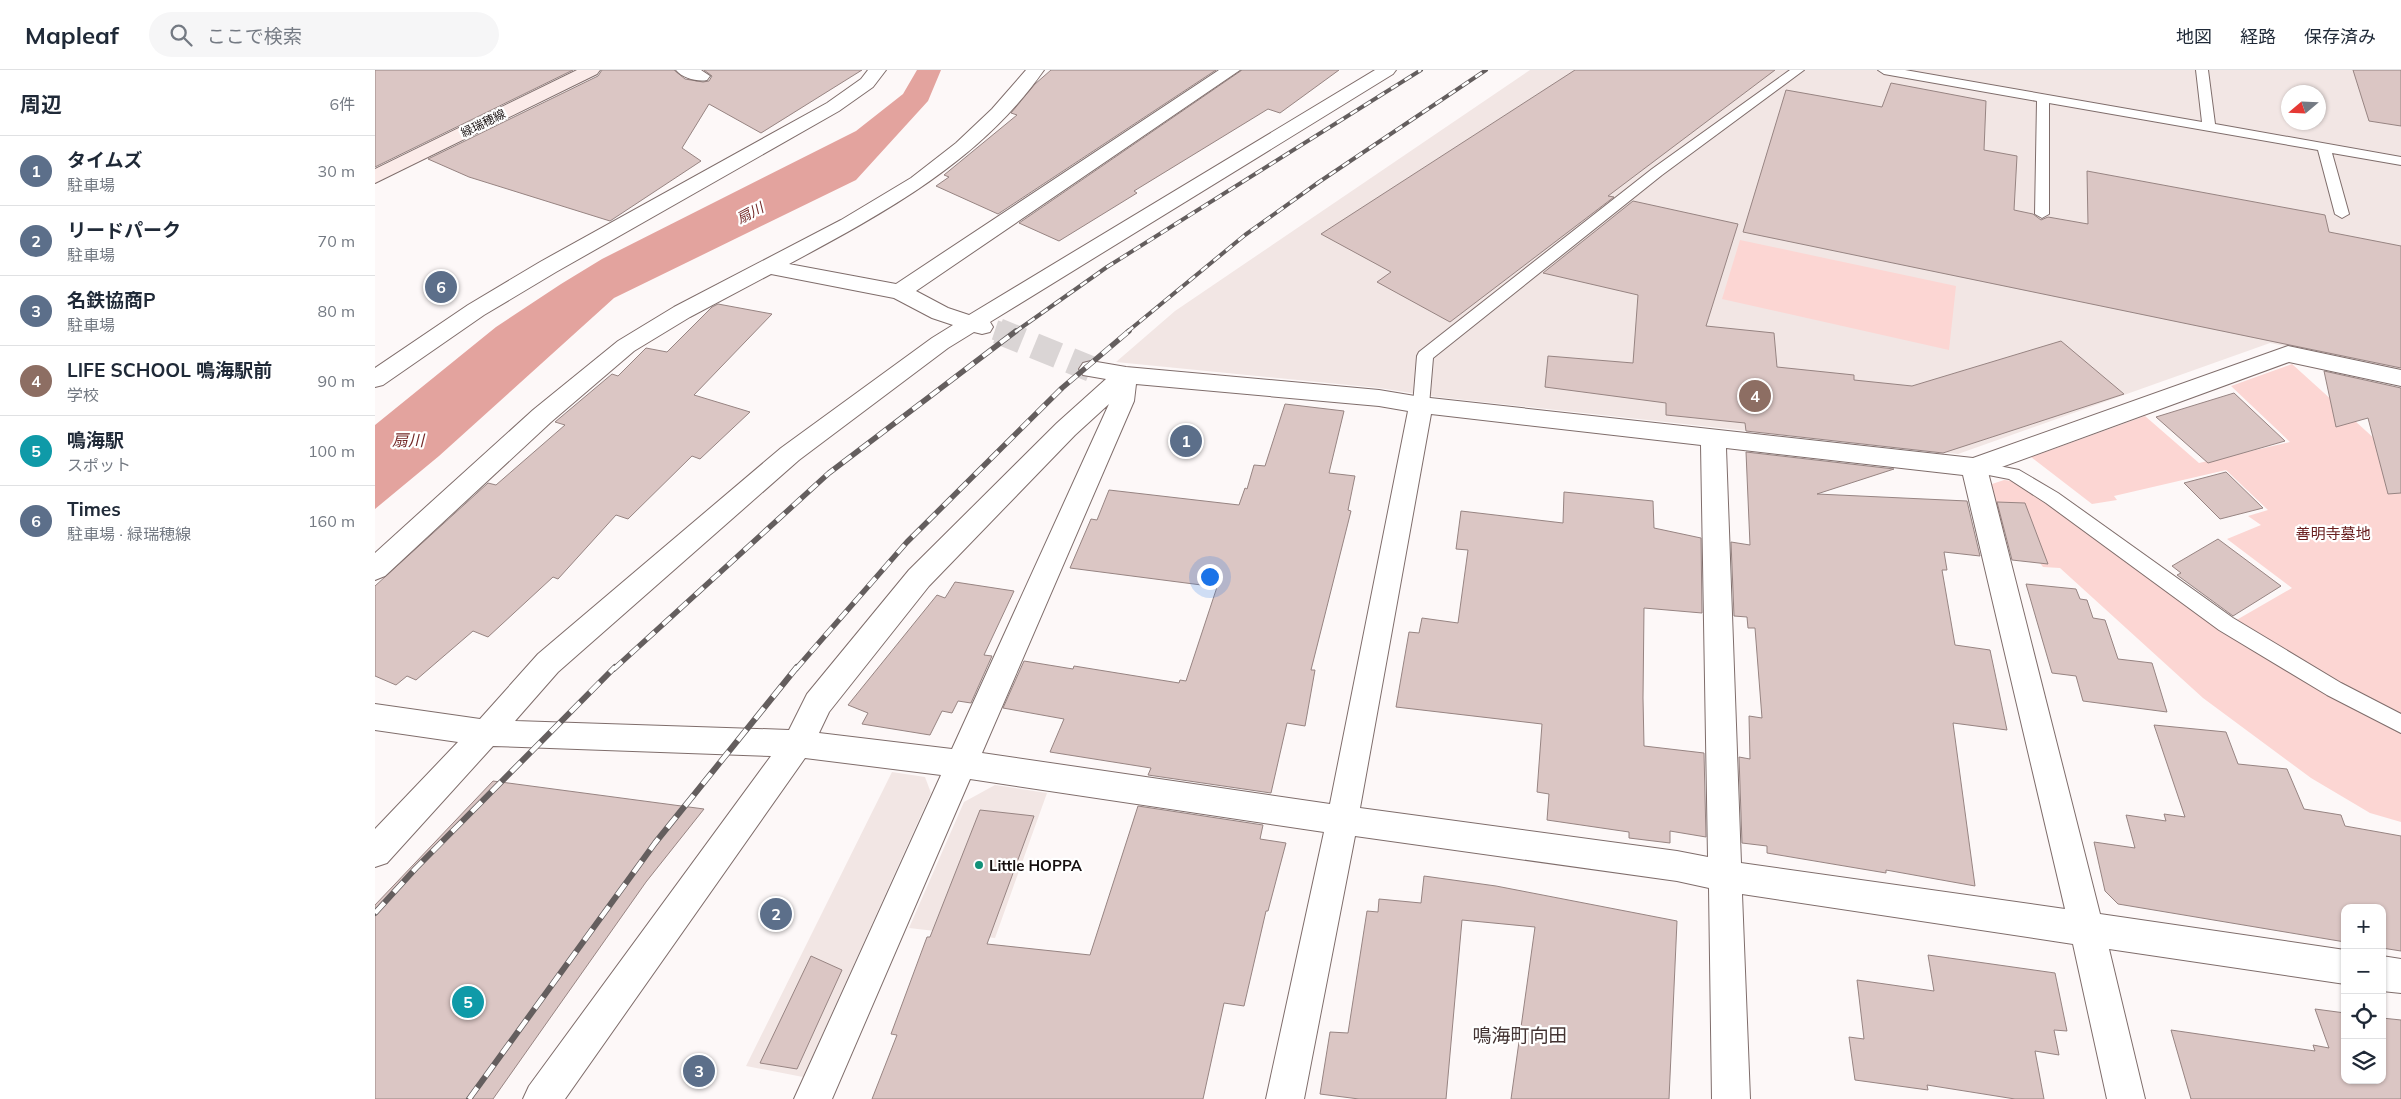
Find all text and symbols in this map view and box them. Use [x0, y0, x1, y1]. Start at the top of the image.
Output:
search box [149, 12, 499, 57]
text: Mapleaf [25, 20, 119, 50]
icon: search [167, 21, 195, 49]
text: ここで検索 [207, 24, 302, 48]
text: 地図 [2176, 25, 2212, 48]
text: 経路 [2240, 25, 2276, 48]
text: 保存済み [2304, 25, 2376, 48]
north arrow [2281, 85, 2326, 130]
text: 周辺 [20, 91, 62, 117]
text: 6件 [329, 94, 355, 114]
street label: 緑瑞穂線 [458, 106, 508, 140]
text: タイムズ [67, 148, 143, 172]
text: 1 [31, 161, 41, 181]
text: 30 m [318, 161, 355, 181]
text: 駐車場 [67, 175, 115, 195]
water label: 扇川 [733, 198, 768, 228]
text: リードパーク [67, 218, 181, 242]
text: 2 [31, 231, 41, 251]
text: 70 m [318, 231, 355, 251]
text: 駐車場 [67, 245, 115, 265]
pin: 6 [425, 268, 457, 306]
text: 名鉄協商P [67, 288, 156, 312]
text: 3 [31, 301, 41, 321]
text: 80 m [318, 301, 355, 321]
text: 駐車場 [67, 315, 115, 335]
text: LIFE SCHOOL 鳴海駅前 [67, 358, 272, 382]
text: 4 [31, 371, 41, 391]
text: 90 m [318, 371, 355, 391]
pin: 4 [1739, 377, 1771, 415]
text: 学校 [67, 385, 99, 405]
pin: 1 [1170, 422, 1202, 460]
text: 鳴海駅 [67, 428, 124, 452]
water label: 扇川 [392, 430, 426, 450]
text: 5 [31, 441, 41, 461]
text: 100 m [308, 441, 355, 461]
text: スポット [67, 455, 131, 475]
text: Times [67, 497, 121, 521]
text: 6 [31, 511, 41, 531]
text: 160 m [308, 511, 355, 531]
text: 駐車場 · 緑瑞穂線 [67, 524, 191, 544]
park label: 善明寺墓地 [2295, 524, 2371, 543]
your location [1197, 564, 1223, 590]
place label: Little HOPPA [989, 856, 1083, 875]
marker: Little HOPPA [973, 859, 985, 871]
pin: 2 [760, 895, 792, 933]
map controls [2341, 904, 2386, 1084]
button: + [2341, 904, 2386, 949]
button: − [2341, 949, 2386, 994]
pin: 5 [452, 983, 484, 1021]
button: locate [2341, 994, 2386, 1039]
district label: 鳴海町向田 [1472, 1023, 1568, 1047]
button: layers [2341, 1039, 2386, 1084]
pin: 3 [683, 1052, 715, 1090]

